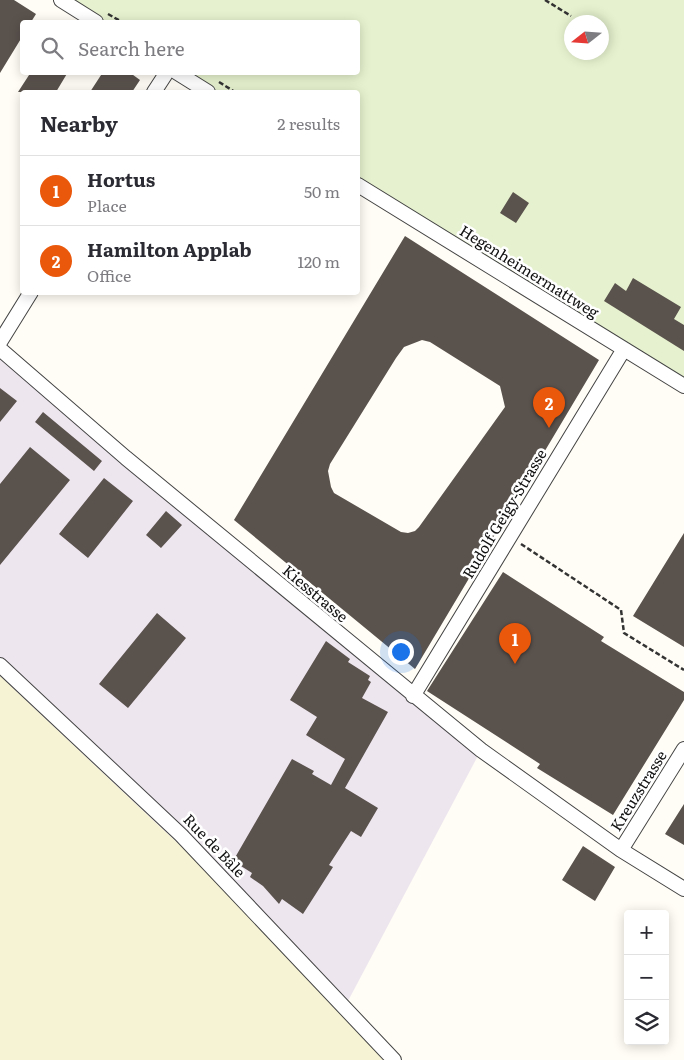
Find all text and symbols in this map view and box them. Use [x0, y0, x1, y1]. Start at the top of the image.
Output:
north arrow [564, 15, 609, 60]
search box [20, 20, 360, 75]
icon: search [38, 34, 66, 62]
text: Search here [78, 34, 185, 62]
text: Nearby [40, 107, 118, 138]
text: 2 results [277, 111, 340, 135]
text: Hortus [87, 165, 155, 193]
text: 1 [53, 179, 59, 203]
text: 50 m [304, 179, 340, 203]
text: Place [87, 193, 127, 217]
street label: Hegenheimermattweg [456, 218, 604, 323]
text: Hamilton Applab [87, 235, 252, 263]
text: 2 [52, 249, 60, 273]
text: 120 m [297, 249, 340, 273]
text: Office [87, 263, 131, 287]
pin: 2 [533, 387, 565, 428]
street label: Rudolf Geigy-Strasse [456, 444, 552, 582]
street label: Kiesstrasse [278, 559, 354, 627]
pin: 1 [499, 623, 531, 664]
your location [388, 639, 414, 665]
street label: Kreuzstrasse [604, 745, 672, 835]
street label: Rue de Bâle [179, 808, 252, 882]
map controls [624, 910, 669, 1045]
button: + [624, 910, 669, 955]
button: − [624, 955, 669, 1000]
button: layers [624, 1000, 669, 1045]

